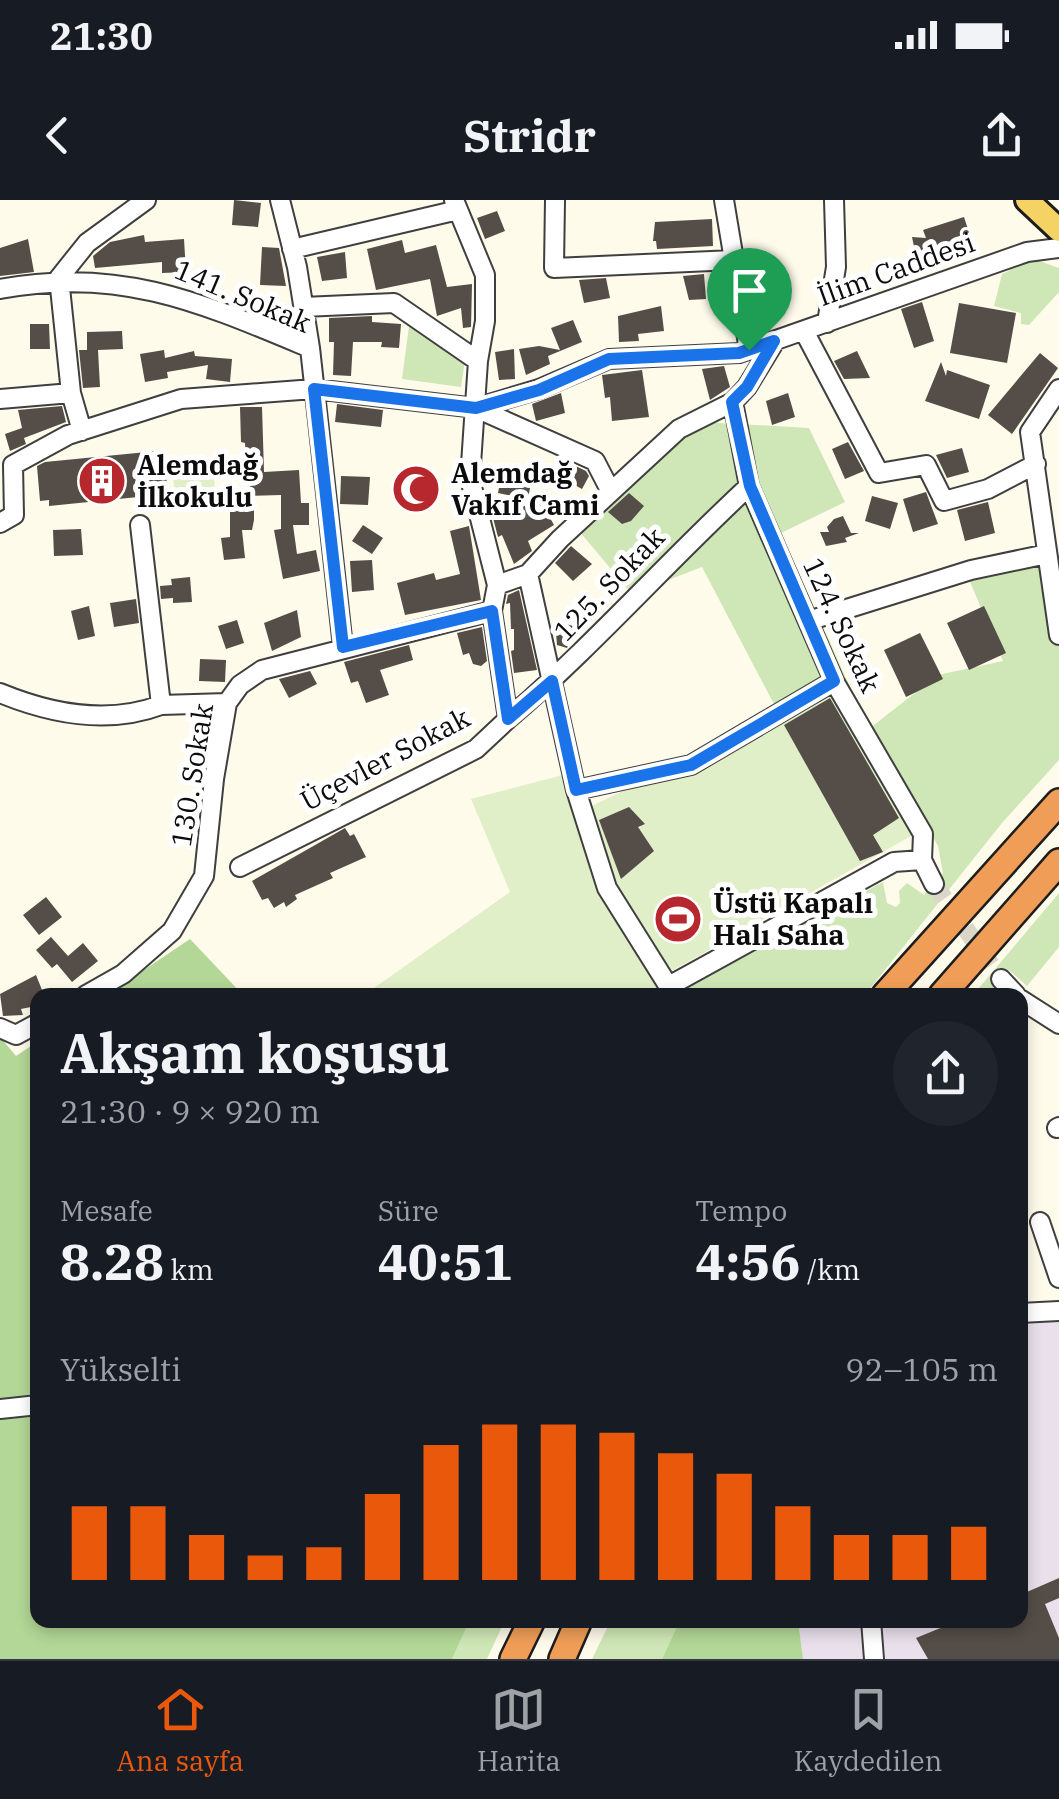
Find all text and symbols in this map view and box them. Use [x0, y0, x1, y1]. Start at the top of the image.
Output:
text: 21:30 [50, 11, 153, 60]
text: Stridr [463, 106, 596, 164]
icon: back [30, 108, 85, 163]
icon: share [974, 108, 1029, 163]
street label: İlim Caddesi [812, 223, 980, 314]
pin [707, 248, 792, 351]
street label: 141. Sokak [169, 250, 318, 341]
icon: arrive [722, 263, 777, 318]
place label: Alemdağ İlkokulu [137, 446, 259, 515]
place label: Alemdağ Vakıf Cami [451, 454, 599, 523]
building icon: Alemdağ İlkokulu [76, 455, 128, 507]
mosque icon: Alemdağ Vakıf Cami [390, 463, 442, 515]
street label: 125. Sokak [545, 518, 673, 649]
street label: 124. Sokak [795, 551, 890, 699]
street label: Üçevler Sokak [294, 698, 476, 819]
street label: 130. Sokak [162, 700, 221, 849]
place label: Üstü Kapalı Halı Saha [713, 884, 873, 953]
sports icon: Üstü Kapalı Halı Saha [652, 893, 704, 945]
text: Akşam koşusu [60, 1017, 450, 1088]
button: share [893, 1021, 998, 1126]
text: 21:30 · 9 × 920 m [60, 1090, 320, 1132]
text: Mesafe [60, 1192, 153, 1229]
text: Süre [378, 1192, 439, 1229]
text: Tempo [695, 1192, 787, 1229]
text: 8.28 [60, 1229, 164, 1294]
text: 40:51 [378, 1229, 513, 1294]
text: 4:56 [695, 1229, 800, 1294]
text: km [164, 1251, 214, 1288]
text: /km [800, 1251, 860, 1288]
text: Yükselti [60, 1348, 181, 1390]
text: 92–105 m [845, 1348, 998, 1390]
tab: Ana sayfa [117, 1682, 244, 1779]
tab: Harita [477, 1682, 561, 1779]
tab: Kaydedilen [794, 1682, 942, 1779]

